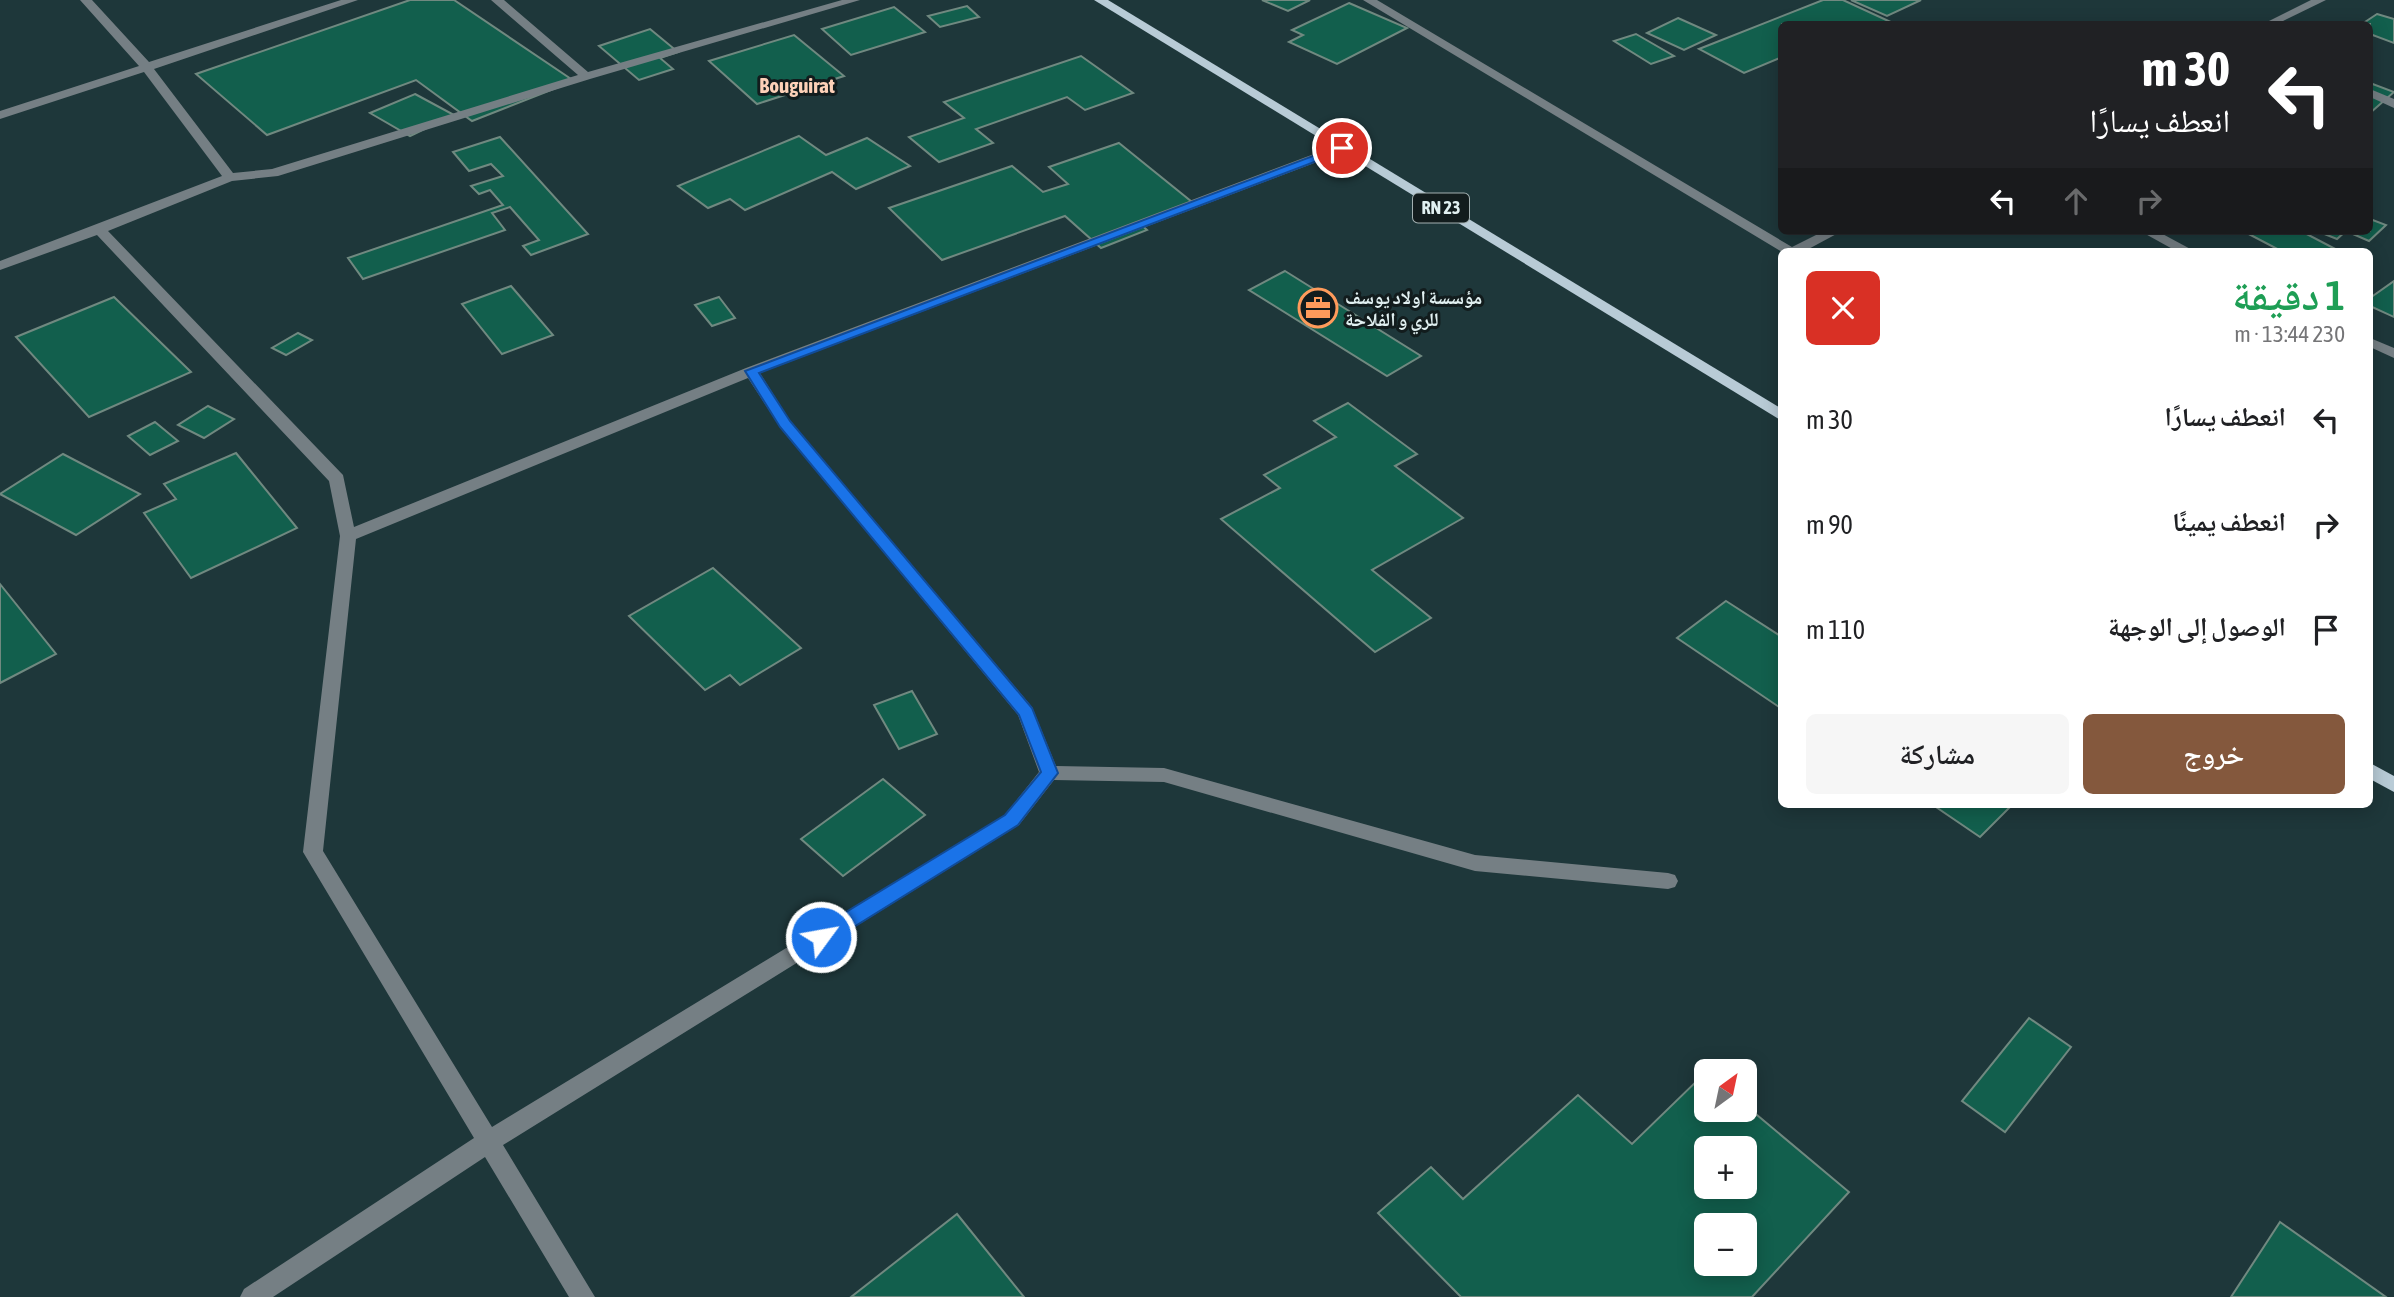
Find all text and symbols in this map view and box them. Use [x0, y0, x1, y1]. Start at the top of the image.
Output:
text: 30 m [2142, 40, 2230, 96]
icon: left [2254, 49, 2345, 140]
district label: Bouguirat [759, 73, 835, 97]
text: انعطف يسارًا [2089, 102, 2230, 139]
pin [1312, 118, 1372, 178]
icon: arrive [1323, 129, 1361, 167]
icon: left [1984, 182, 2022, 220]
icon: ahead [2057, 182, 2095, 220]
icon: right [2130, 182, 2168, 220]
road number: RN 23 [1413, 194, 1469, 223]
button: close [1806, 271, 1880, 345]
text: 1 دقيقة [2232, 271, 2345, 319]
place label: مؤسسة اولاد يوسف للري و الفلاحة [1345, 286, 1482, 335]
office icon: مؤسسة اولاد يوسف للري و الفلاحة [1297, 287, 1339, 329]
text: 230 m · 13:44 [2234, 321, 2345, 347]
icon: left [2307, 401, 2345, 439]
text: انعطف يسارًا [2165, 402, 2286, 432]
text: 30 m [1806, 405, 1853, 435]
icon: right [2307, 506, 2345, 544]
text: انعطف يمينًا [2172, 507, 2286, 537]
text: 90 m [1806, 510, 1853, 540]
icon: arrive [2307, 611, 2345, 649]
text: الوصول إلى الوجهة [2108, 612, 2286, 642]
text: 110 m [1806, 615, 1865, 645]
button: مشاركة [1806, 714, 2069, 794]
button: خروج [2083, 714, 2345, 794]
position arrow [784, 900, 858, 974]
north arrow [1694, 1059, 1757, 1122]
map controls [1694, 1059, 1757, 1276]
button: + [1694, 1136, 1757, 1199]
button: − [1694, 1213, 1757, 1276]

